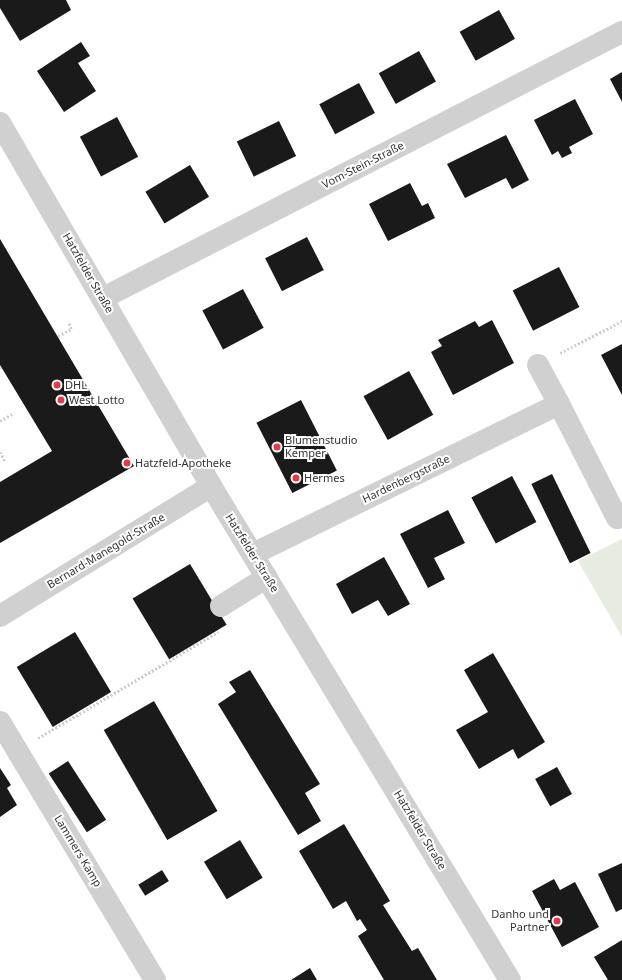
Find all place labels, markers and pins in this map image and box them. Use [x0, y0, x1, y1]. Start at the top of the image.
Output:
place label: DHL [65, 378, 87, 392]
marker: DHL [52, 380, 62, 390]
place label: West Lotto [69, 393, 124, 407]
marker: West Lotto [56, 395, 66, 405]
place label: Blumenstudio Kemper [285, 434, 357, 460]
marker: Blumenstudio Kemper [272, 442, 282, 452]
place label: Hatzfeld-Apotheke [135, 456, 231, 470]
marker: Hatzfeld-Apotheke [122, 458, 132, 468]
place label: Hermes [304, 471, 345, 485]
marker: Hermes [291, 473, 301, 483]
place label: Danho und Partner [491, 908, 549, 934]
marker: Danho und Partner [552, 916, 562, 926]

